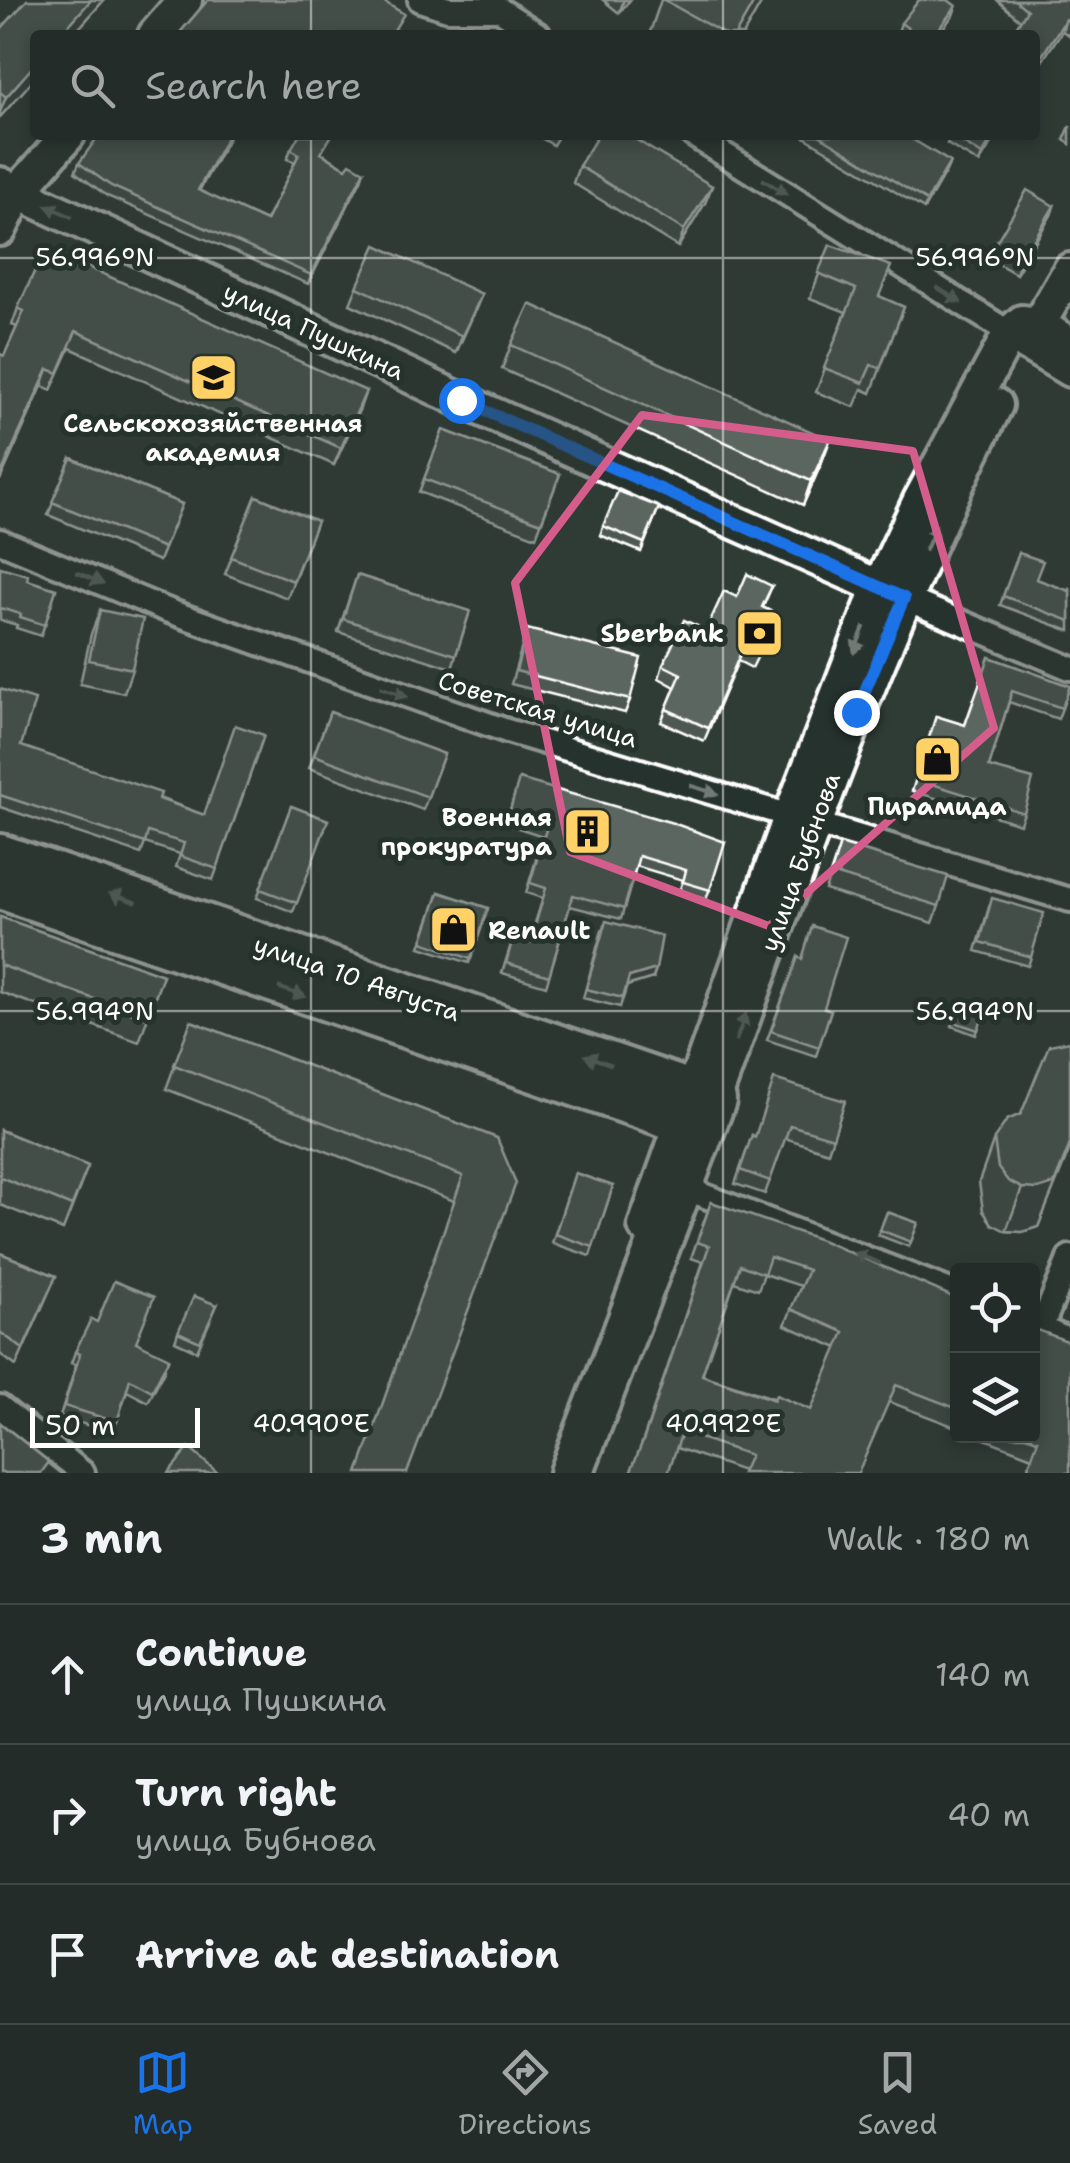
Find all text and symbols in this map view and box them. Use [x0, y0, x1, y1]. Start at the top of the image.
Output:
search box [30, 30, 1040, 140]
icon: search [65, 58, 120, 113]
text: Search here [145, 60, 362, 111]
one-way arrow [761, 178, 789, 195]
one-way arrow [44, 203, 73, 220]
text: 56.996°N [36, 240, 154, 274]
text: 56.996°N [916, 240, 1034, 274]
street label: улица Пушкина [218, 274, 410, 388]
one-way arrow [936, 285, 963, 303]
school or university icon: Сельскохозяйственная академия [187, 351, 239, 403]
route start [439, 378, 485, 424]
place label: Сельскохозяйственная академия [63, 406, 363, 469]
one-way arrow [923, 523, 939, 553]
one-way arrow [75, 570, 105, 586]
bank icon: Sberbank [733, 607, 785, 659]
place label: Sberbank [601, 616, 724, 650]
one-way arrow [850, 625, 866, 655]
street label: Советская улица [434, 663, 642, 756]
one-way arrow [380, 685, 410, 700]
route end [834, 690, 880, 736]
shop icon: Пирамида [911, 734, 963, 786]
street label: улица Бубнова [752, 767, 848, 956]
one-way arrow [689, 783, 720, 798]
place label: Пирамида [868, 789, 1006, 823]
place label: Военная прокуратура [380, 800, 552, 863]
building icon: Военная прокуратура [561, 805, 613, 857]
one-way arrow [107, 890, 137, 905]
shop icon: Renault [427, 904, 479, 956]
place label: Renault [488, 913, 590, 947]
street label: улица 10 Августа [249, 927, 465, 1029]
one-way arrow [277, 985, 307, 1000]
text: 56.994°N [36, 994, 154, 1028]
text: 56.994°N [916, 994, 1034, 1028]
one-way arrow [734, 1011, 749, 1041]
one-way arrow [582, 1052, 612, 1067]
one-way arrow [852, 1250, 882, 1266]
map controls [950, 1263, 1040, 1443]
button: locate [950, 1263, 1040, 1353]
button: layers [950, 1353, 1040, 1443]
scale bar [30, 1403, 200, 1448]
text: 50 m [45, 1406, 115, 1444]
text: 40.990°E [252, 1406, 370, 1440]
text: 40.992°E [665, 1406, 781, 1440]
text: 3 min [40, 1510, 162, 1566]
text: Walk · 180 m [826, 1517, 1030, 1560]
text: Continue [135, 1627, 307, 1678]
icon: ahead [40, 1647, 95, 1702]
text: 140 m [935, 1653, 1030, 1696]
text: улица Пушкина [135, 1678, 386, 1721]
text: Turn right [135, 1767, 337, 1818]
icon: right [40, 1787, 95, 1842]
text: 40 m [947, 1793, 1030, 1836]
text: улица Бубнова [135, 1818, 376, 1861]
icon: arrive [40, 1927, 95, 1982]
text: Arrive at destination [135, 1929, 559, 1980]
tab: Map [133, 2045, 193, 2143]
tab: Directions [458, 2045, 592, 2143]
tab: Saved [858, 2045, 937, 2143]

